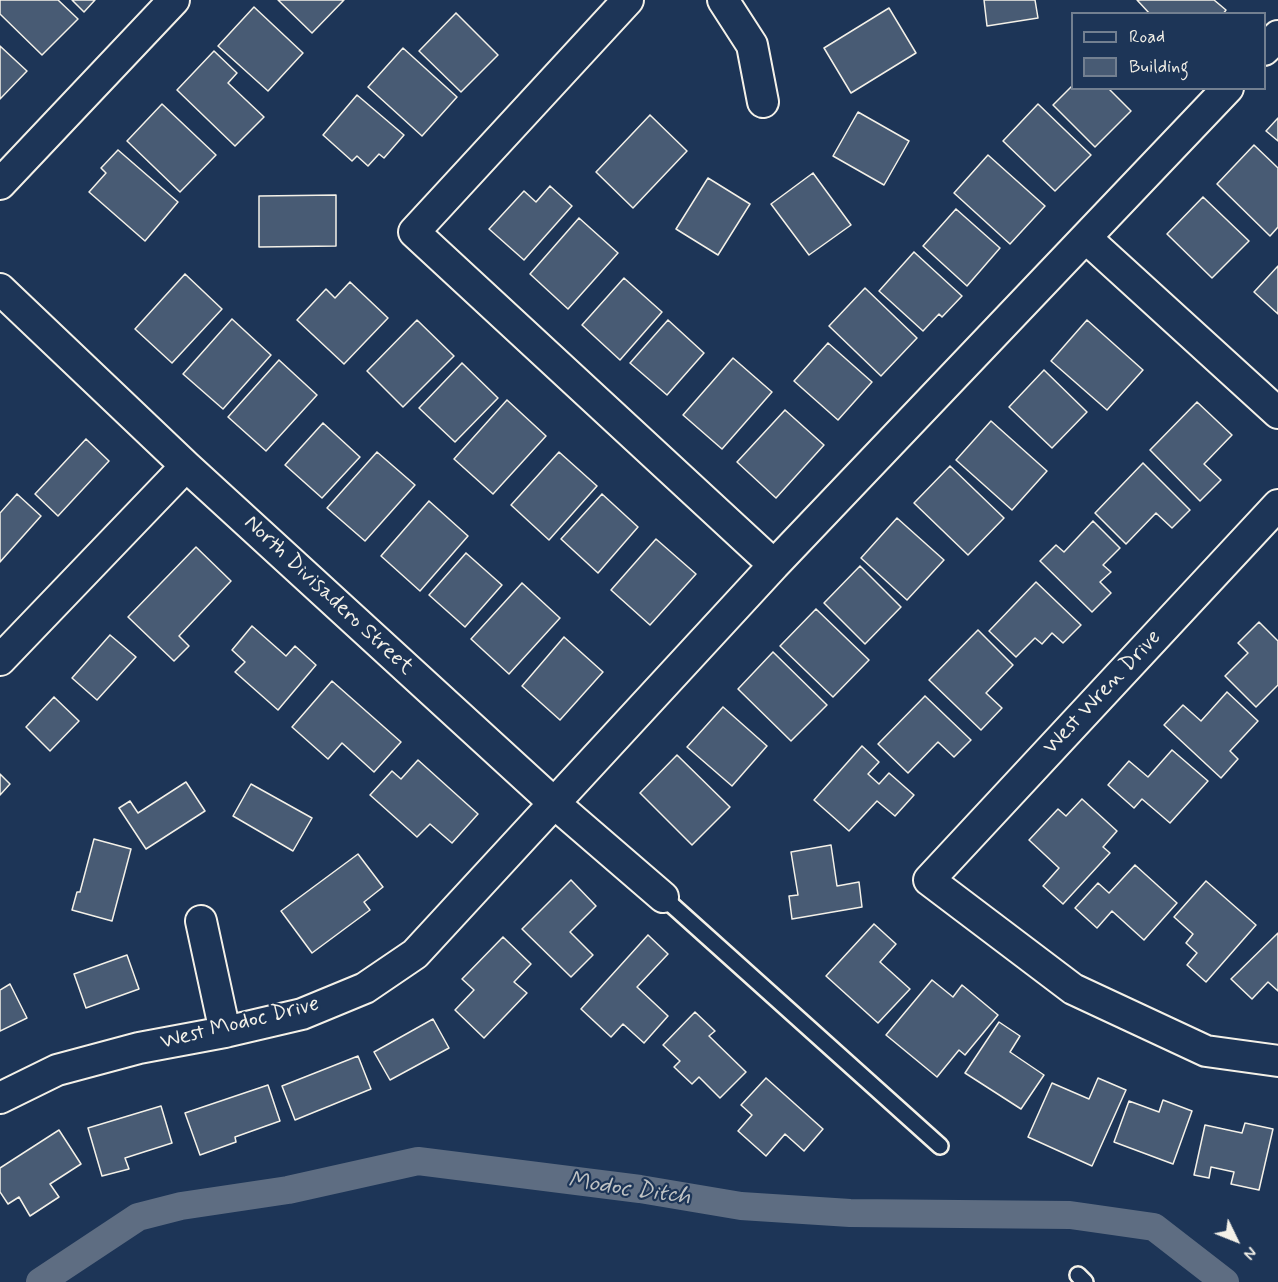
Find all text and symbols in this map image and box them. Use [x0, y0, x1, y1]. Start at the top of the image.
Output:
legend [1071, 12, 1266, 90]
text: Road [1129, 25, 1165, 49]
text: Building [1129, 55, 1189, 79]
street label: North Divisadero Street [238, 511, 418, 681]
street label: West Wren Drive [1038, 625, 1168, 761]
street label: West Modoc Drive [158, 992, 322, 1056]
water label: Modoc Ditch [566, 1167, 692, 1213]
north arrow [1206, 1210, 1266, 1270]
text: N [1238, 1242, 1261, 1264]

